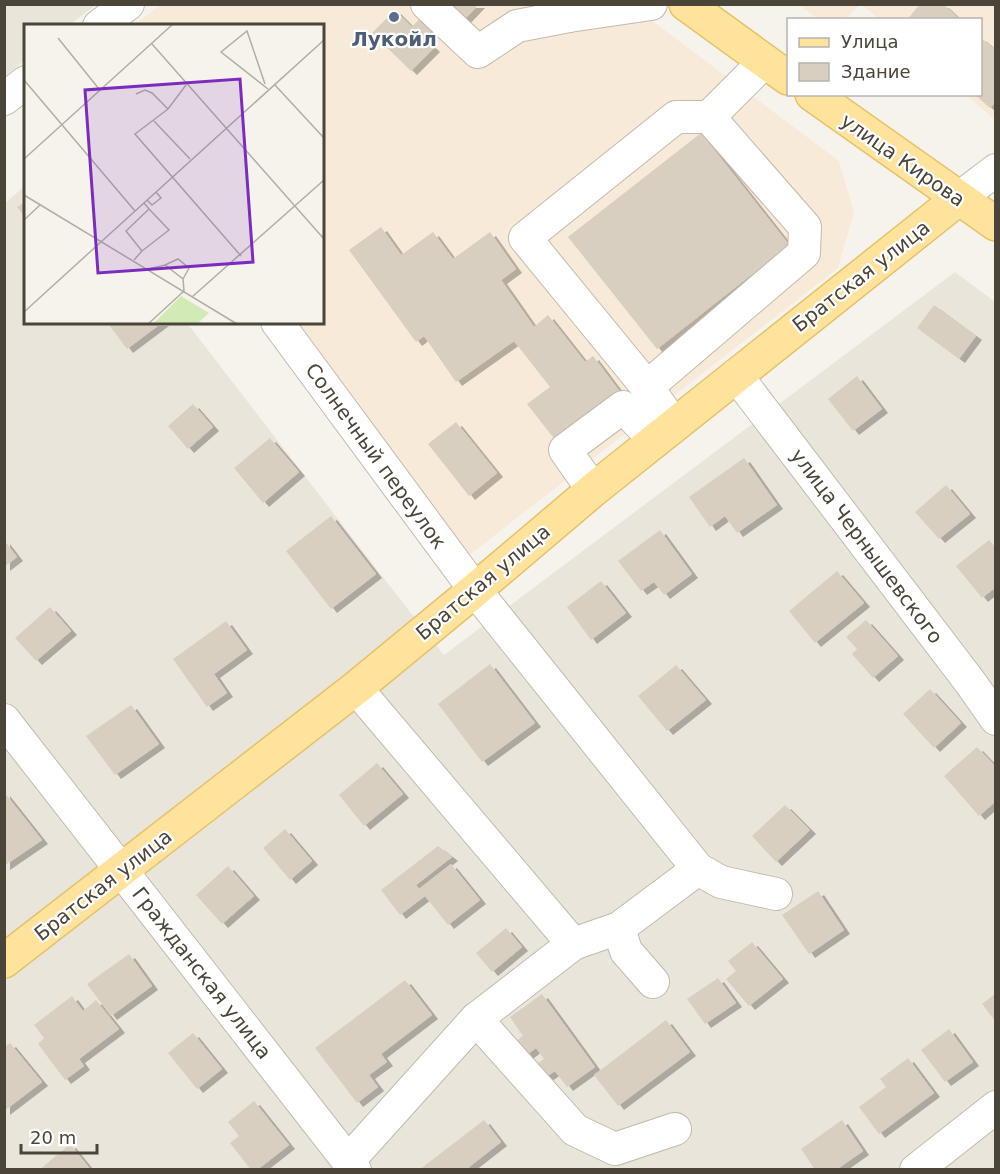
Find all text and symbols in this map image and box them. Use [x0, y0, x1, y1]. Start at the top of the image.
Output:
marker: Лукойл [387, 10, 401, 24]
legend [787, 18, 982, 96]
inset map [24, 24, 324, 324]
place label: Лукойл [351, 27, 437, 51]
text: Улица [841, 31, 898, 52]
text: Здание [841, 61, 911, 82]
street label: улица Кирова [836, 108, 970, 212]
street label: Братская улица [788, 215, 934, 337]
street label: Солнечный переулок [301, 358, 451, 554]
street label: улица Чернышевского [786, 444, 948, 648]
street label: Братская улица [411, 519, 555, 645]
street label: Братская улица [30, 824, 176, 946]
street label: Гражданская улица [127, 882, 277, 1064]
scale bar [21, 1117, 98, 1155]
text: 20 m [30, 1127, 76, 1148]

